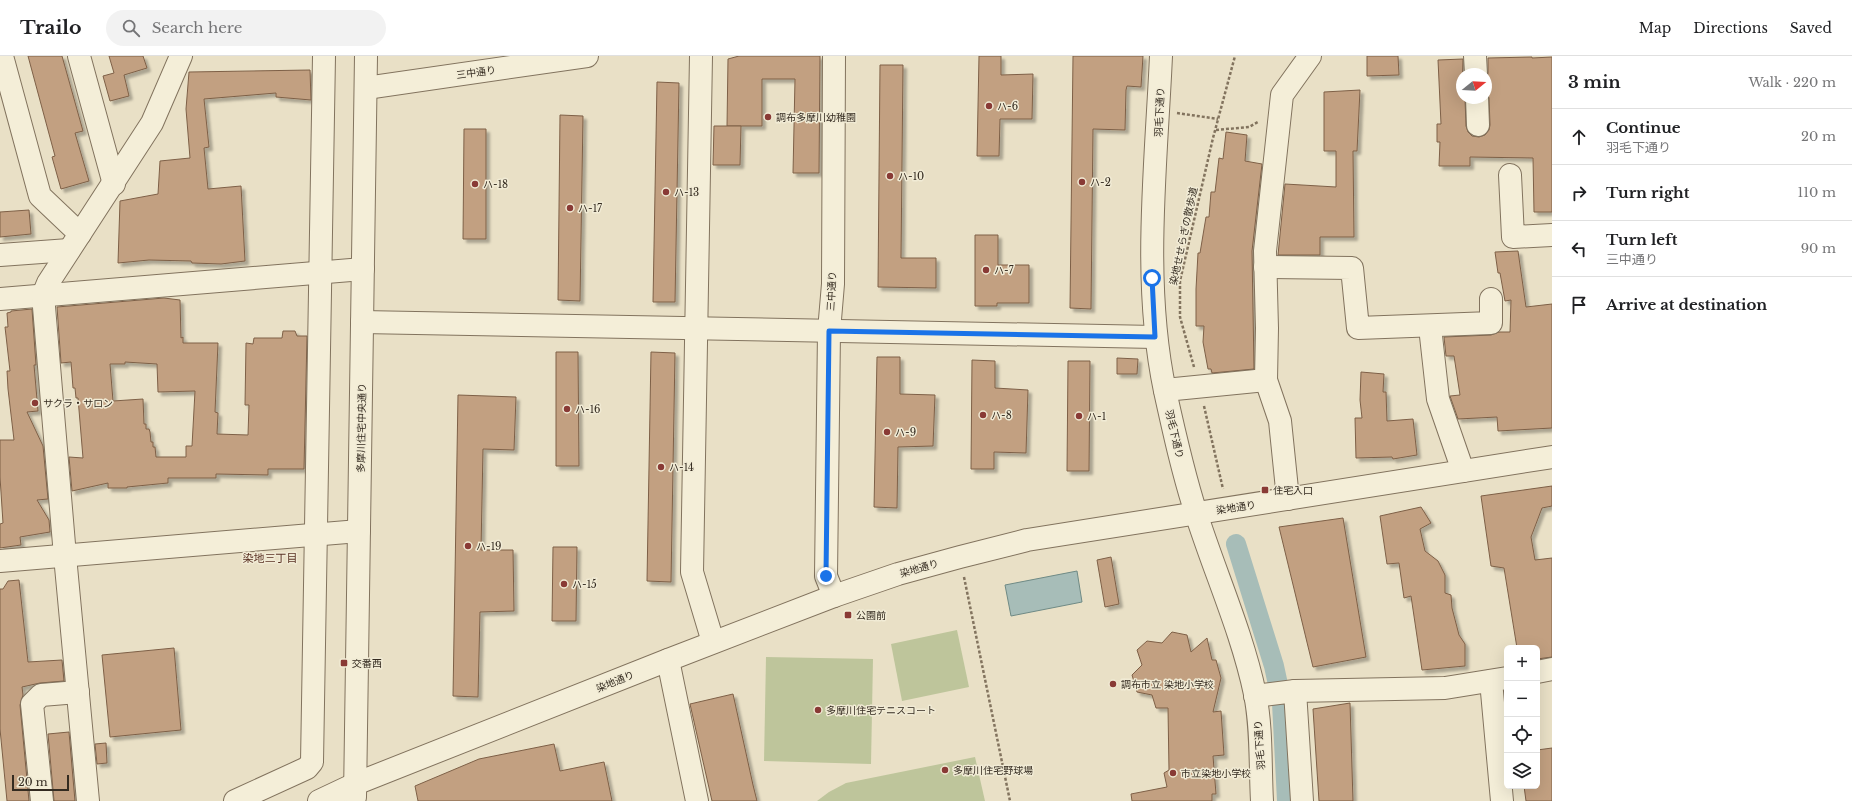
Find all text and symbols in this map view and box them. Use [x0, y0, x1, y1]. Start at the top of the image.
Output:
search box [106, 10, 386, 46]
text: Trailo [20, 16, 82, 39]
icon: search [120, 17, 142, 39]
text: Search here [152, 18, 242, 37]
text: Map [1639, 19, 1671, 37]
text: Directions [1693, 19, 1768, 37]
text: Saved [1790, 19, 1832, 37]
street label: 三中通り [455, 63, 497, 82]
north arrow [1456, 68, 1492, 104]
text: 3 min [1568, 72, 1621, 93]
text: Walk · 220 m [1748, 74, 1836, 91]
street label: 羽毛下通り [1152, 87, 1167, 137]
place label: ハ-6 [997, 100, 1018, 113]
marker: ハ-6 [984, 101, 994, 111]
place label: 調布多摩川幼稚園 [776, 111, 856, 124]
marker: 調布多摩川幼稚園 [763, 112, 773, 122]
text: Continue [1606, 118, 1681, 137]
icon: ahead [1568, 126, 1590, 148]
text: 20 m [1801, 128, 1836, 145]
text: 羽毛下通り [1606, 139, 1671, 156]
place label: ハ-10 [898, 170, 924, 183]
marker: ハ-10 [885, 171, 895, 181]
place label: ハ-2 [1090, 176, 1111, 189]
marker: ハ-2 [1077, 177, 1087, 187]
place label: ハ-18 [483, 178, 508, 191]
marker: ハ-18 [470, 179, 480, 189]
icon: right [1568, 182, 1590, 204]
text: Turn right [1606, 183, 1689, 202]
text: 110 m [1797, 184, 1836, 201]
place label: ハ-13 [674, 186, 699, 199]
street label: 染地せせらぎの散歩道 [1167, 186, 1200, 286]
marker: ハ-13 [661, 187, 671, 197]
place label: ハ-17 [578, 202, 603, 215]
marker: ハ-17 [565, 203, 575, 213]
text: Turn left [1606, 230, 1677, 249]
icon: left [1568, 238, 1590, 260]
text: 90 m [1801, 240, 1836, 257]
text: 三中通り [1606, 251, 1658, 268]
place label: ハ-7 [994, 264, 1015, 277]
marker: ハ-7 [981, 265, 991, 275]
route start [1143, 269, 1161, 287]
street label: 三中通り [824, 271, 839, 311]
icon: arrive [1568, 294, 1590, 316]
text: Arrive at destination [1606, 295, 1767, 314]
street label: 多摩川住宅中央通り [354, 383, 369, 473]
place label: サクラ・サロン [43, 397, 113, 410]
marker: サクラ・サロン [30, 398, 40, 408]
place label: ハ-16 [575, 403, 601, 416]
marker: ハ-16 [562, 404, 572, 414]
street label: 羽毛下通り [1163, 408, 1186, 460]
place label: ハ-8 [991, 409, 1012, 422]
marker: ハ-8 [978, 410, 988, 420]
place label: ハ-1 [1087, 410, 1106, 423]
marker: ハ-1 [1074, 411, 1084, 421]
place label: ハ-9 [895, 426, 916, 439]
marker: ハ-9 [882, 427, 892, 437]
place label: ハ-14 [669, 461, 694, 474]
marker: ハ-14 [656, 462, 666, 472]
place label: 住宅入口 [1273, 484, 1313, 497]
marker: 住宅入口 [1260, 485, 1270, 495]
street label: 染地通り [1215, 498, 1257, 517]
place label: ハ-19 [476, 540, 502, 553]
marker: ハ-19 [463, 541, 473, 551]
district label: 染地三丁目 [243, 551, 298, 565]
street label: 染地通り [898, 557, 940, 580]
route end [817, 567, 835, 585]
place label: ハ-15 [572, 578, 597, 591]
marker: ハ-15 [559, 579, 569, 589]
place label: 公園前 [856, 609, 886, 622]
marker: 公園前 [843, 610, 853, 620]
map controls [1504, 645, 1540, 789]
button: + [1504, 645, 1540, 681]
place label: 交番西 [352, 657, 382, 670]
marker: 交番西 [339, 658, 349, 668]
street label: 染地通り [594, 668, 636, 695]
place label: 調布市立 染地小学校 [1121, 678, 1214, 691]
marker: 調布市立 染地小学校 [1108, 679, 1118, 689]
button: − [1504, 681, 1540, 717]
place label: 多摩川住宅テニスコート [826, 704, 936, 717]
marker: 多摩川住宅テニスコート [813, 705, 823, 715]
button: locate [1504, 717, 1540, 753]
street label: 羽毛下通り [1251, 720, 1268, 770]
button: layers [1504, 753, 1540, 789]
place label: 多摩川住宅野球場 [953, 764, 1033, 777]
marker: 多摩川住宅野球場 [940, 765, 950, 775]
place label: 市立染地小学校 [1181, 767, 1251, 780]
marker: 市立染地小学校 [1168, 768, 1178, 778]
scale bar [12, 773, 69, 792]
text: 20 m [18, 775, 48, 789]

